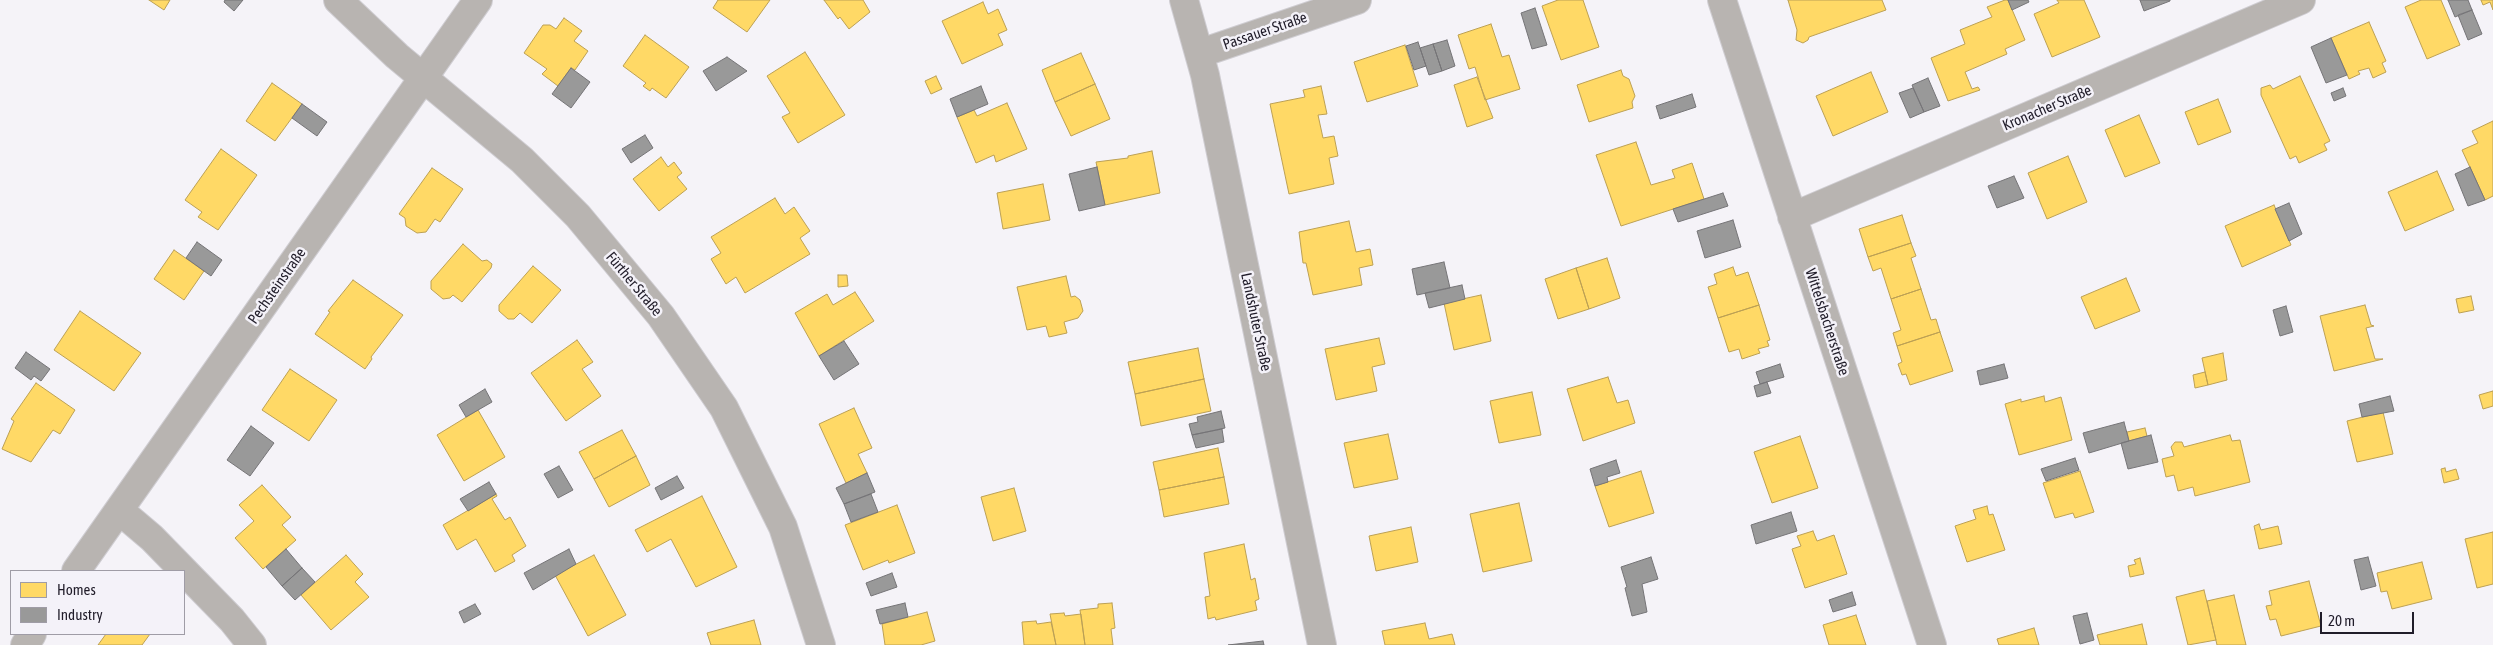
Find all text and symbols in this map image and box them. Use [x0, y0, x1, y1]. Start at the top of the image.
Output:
street label: Passauer Straße [1221, 8, 1309, 54]
street label: Kronacher Straße [2000, 81, 2094, 135]
street label: Pechsteinstraße [244, 245, 310, 327]
street label: Fürther Straße [602, 248, 666, 320]
street label: Wittelsbacherstraße [1801, 266, 1853, 378]
street label: Landshuter Straße [1237, 271, 1275, 373]
legend [10, 570, 185, 635]
text: Homes [57, 581, 96, 598]
scale bar [2323, 602, 2417, 634]
text: Industry [57, 606, 103, 623]
text: 20 m [2328, 612, 2355, 629]

